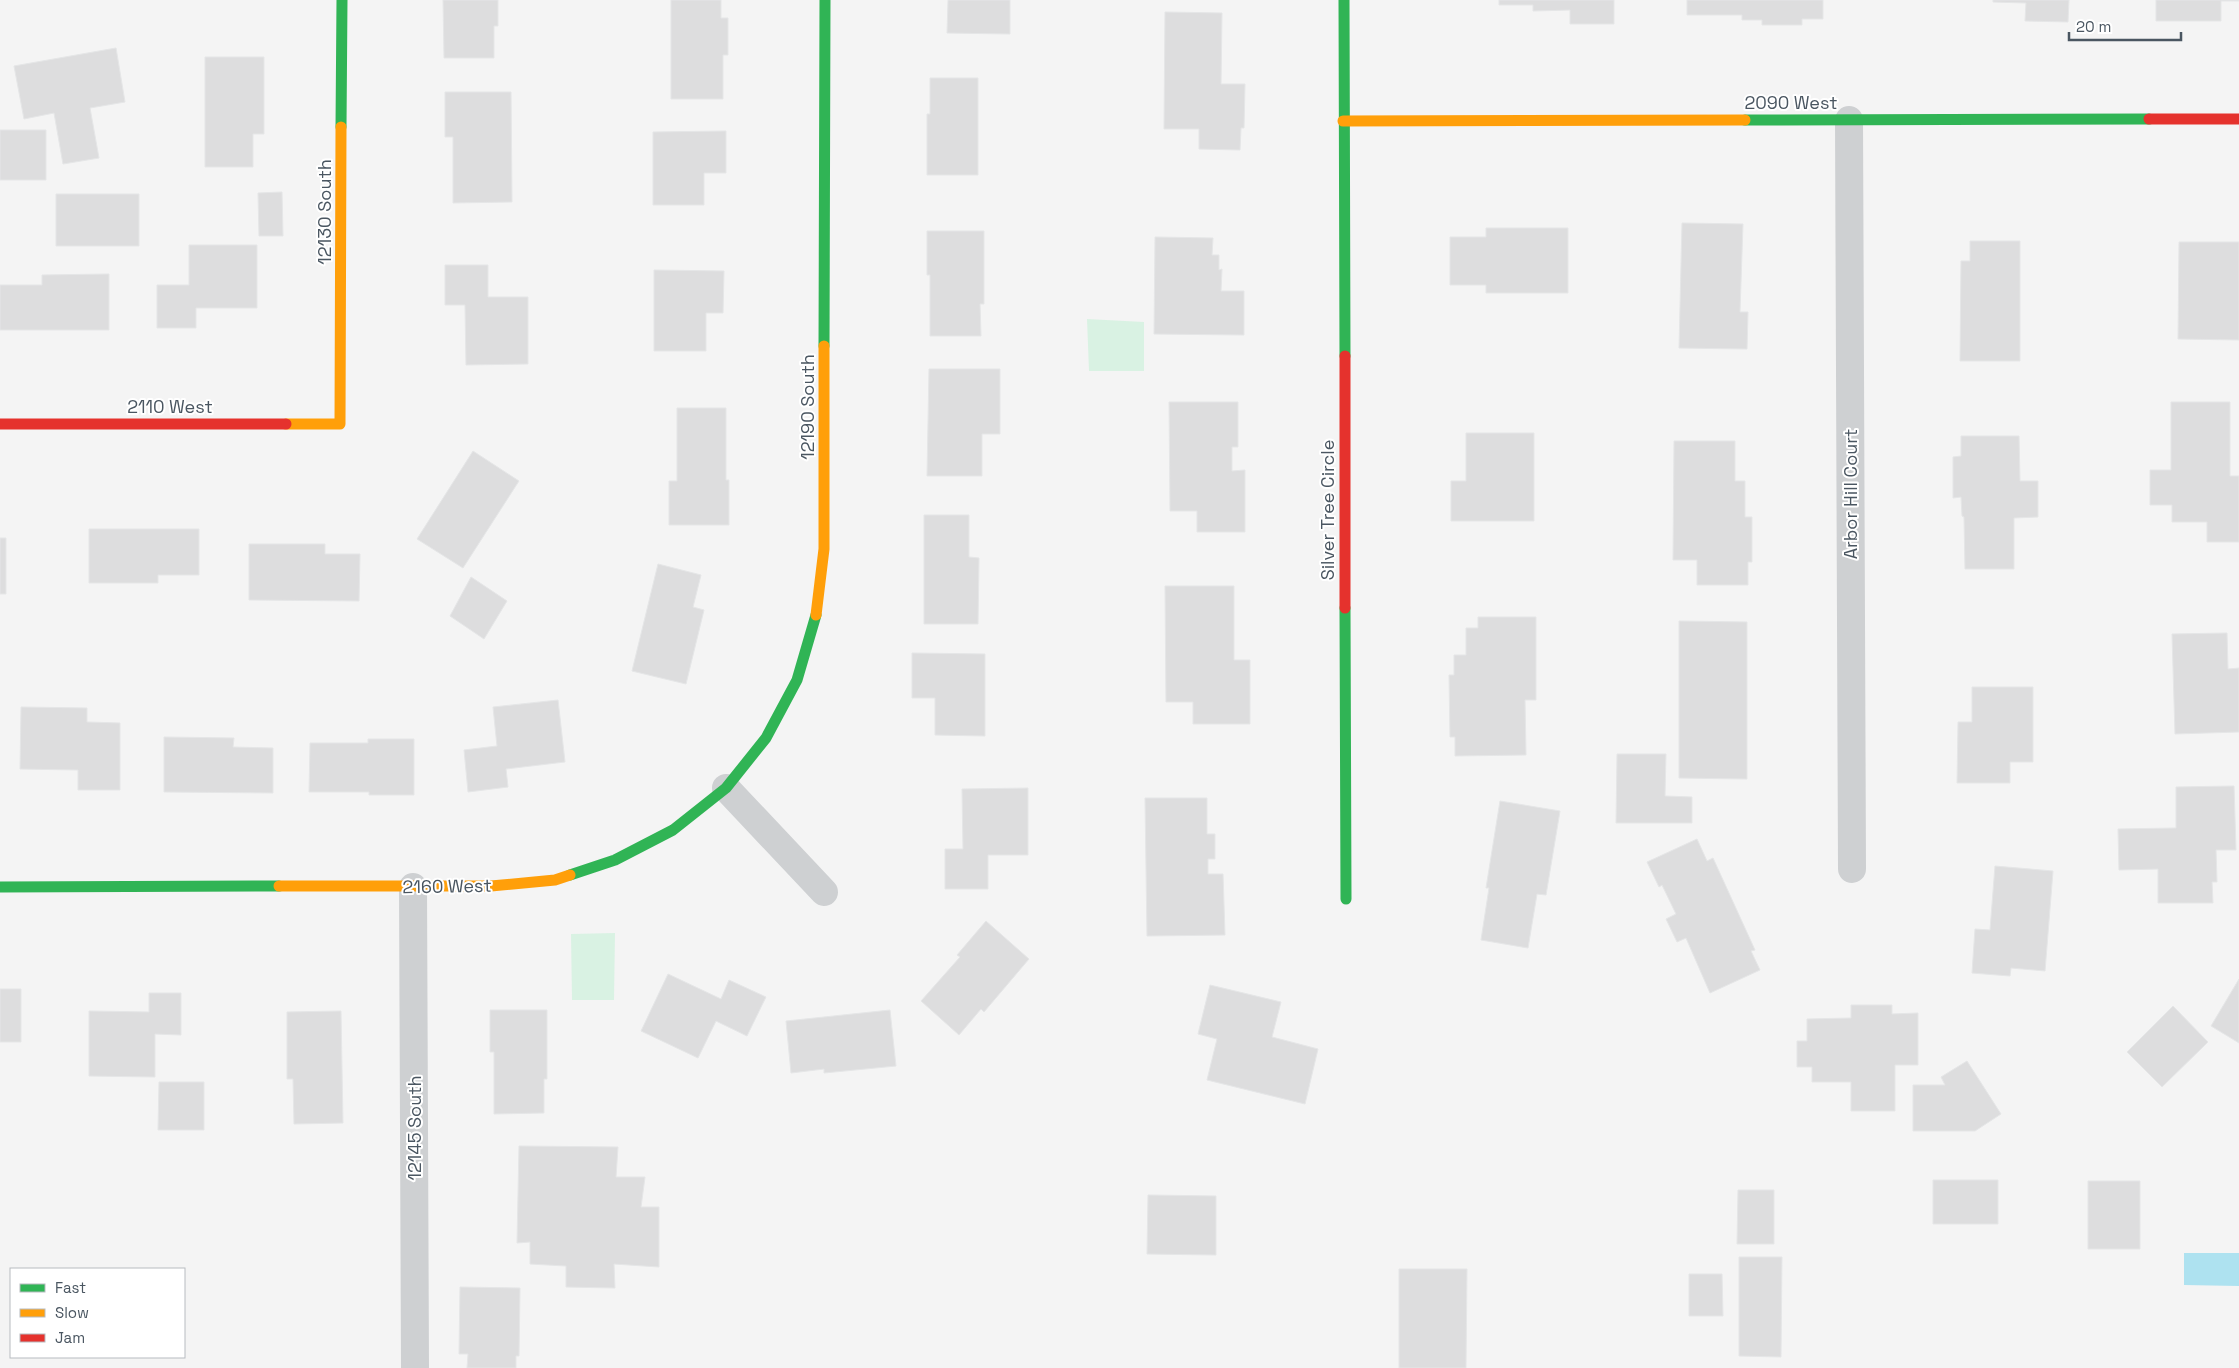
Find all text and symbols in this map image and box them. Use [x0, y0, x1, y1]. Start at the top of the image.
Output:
scale bar [2069, 10, 2182, 42]
text: 20 m [2076, 17, 2111, 36]
street label: 2090 West [1744, 91, 1838, 114]
street label: 12130 South [313, 159, 336, 265]
street label: 12190 South [796, 354, 819, 460]
street label: 2110 West [127, 395, 213, 418]
street label: Arbor Hill Court [1839, 429, 1862, 559]
street label: Silver Tree Circle [1316, 440, 1339, 580]
street label: 2160 West [402, 874, 492, 898]
street label: 12145 South [403, 1075, 426, 1181]
legend [10, 1268, 185, 1358]
text: Fast [55, 1278, 86, 1297]
text: Slow [55, 1303, 89, 1322]
text: Jam [55, 1328, 85, 1347]

